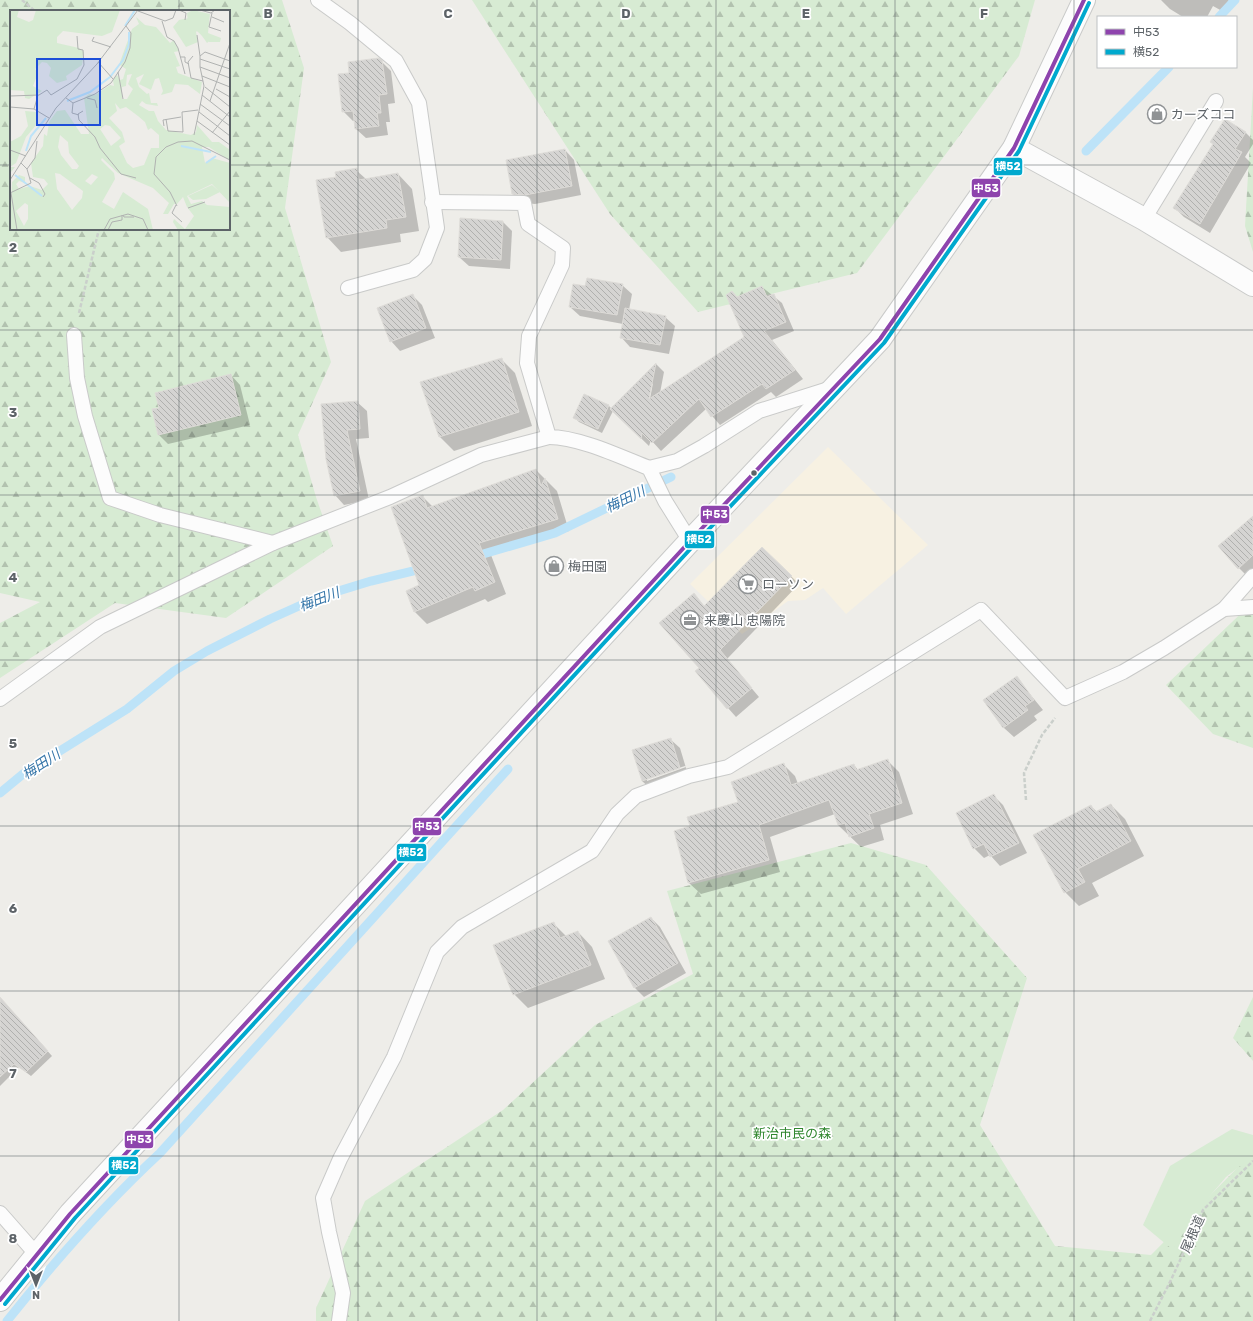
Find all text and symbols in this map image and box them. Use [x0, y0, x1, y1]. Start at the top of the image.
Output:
text: B [263, 6, 273, 21]
text: C [443, 6, 453, 21]
text: D [621, 6, 631, 21]
text: E [802, 6, 810, 21]
text: F [980, 6, 988, 21]
inset map [10, 10, 230, 230]
legend [1097, 16, 1237, 68]
text: 中53 [1133, 25, 1159, 39]
text: 横52 [1133, 45, 1159, 59]
shop icon: カーズココ [1146, 103, 1168, 125]
place label: カーズココ [1171, 107, 1235, 122]
line badge: 横52 [993, 157, 1023, 176]
text: 横52 [995, 160, 1021, 173]
line badge: 中53 [971, 178, 1001, 198]
text: 中53 [973, 182, 999, 195]
text: 2 [9, 240, 17, 255]
text: 3 [9, 405, 18, 420]
unlabelled marker [749, 468, 759, 478]
water label: 梅田川 [603, 482, 650, 516]
line badge: 中53 [700, 505, 730, 524]
text: 中53 [702, 508, 728, 521]
line badge: 横52 [684, 530, 715, 549]
text: 横52 [686, 533, 712, 546]
shop icon: 梅田園 [543, 555, 565, 577]
place label: 梅田園 [568, 559, 607, 574]
text: 4 [9, 570, 18, 585]
supermarket icon: ローソン [737, 573, 759, 595]
place label: ローソン [762, 577, 814, 592]
water label: 梅田川 [297, 583, 344, 615]
office icon: 来慶山 忠陽院 [679, 609, 701, 631]
place label: 来慶山 忠陽院 [704, 613, 785, 628]
text: 5 [9, 736, 17, 751]
water label: 梅田川 [19, 745, 65, 783]
line badge: 中53 [412, 817, 442, 836]
text: 中53 [414, 820, 440, 833]
line badge: 横52 [396, 843, 427, 862]
text: 横52 [398, 846, 424, 859]
text: 6 [9, 901, 18, 916]
text: 7 [9, 1066, 17, 1081]
park label: 新治市民の森 [753, 1126, 831, 1141]
line badge: 中53 [124, 1130, 154, 1149]
text: 中53 [126, 1133, 152, 1146]
line badge: 横52 [108, 1156, 139, 1175]
text: 横52 [111, 1159, 137, 1172]
street label: 尾根道 [1178, 1213, 1207, 1255]
text: 8 [9, 1231, 18, 1246]
north arrow [16, 1265, 56, 1305]
text: N [32, 1288, 40, 1301]

